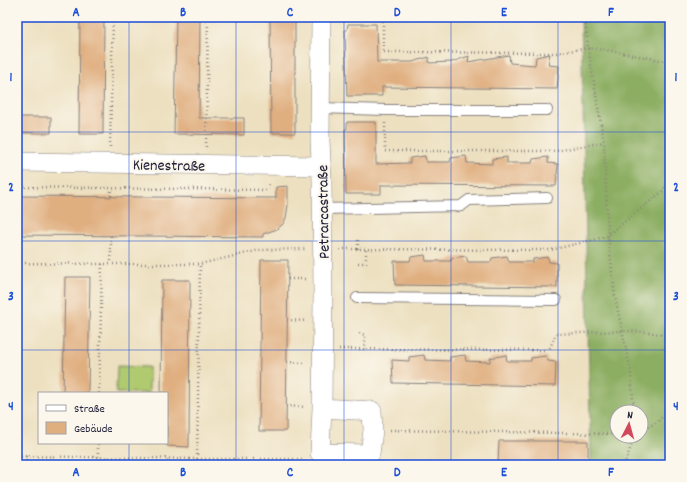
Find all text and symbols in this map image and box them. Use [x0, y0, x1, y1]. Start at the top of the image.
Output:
text: A [72, 4, 80, 23]
text: B [180, 4, 186, 23]
text: C [287, 4, 294, 23]
text: D [394, 4, 401, 23]
text: E [501, 4, 508, 23]
text: F [608, 4, 614, 23]
text: 1 [10, 69, 13, 88]
text: 1 [675, 69, 678, 88]
street label: Kienestraße [133, 154, 205, 179]
street label: Petrarcastraße [312, 165, 337, 259]
text: 2 [8, 179, 14, 198]
text: 2 [673, 179, 679, 198]
text: 3 [8, 288, 14, 307]
text: 3 [673, 288, 679, 307]
legend [38, 392, 168, 444]
text: 4 [8, 398, 14, 417]
text: 4 [673, 398, 679, 417]
text: Straße [74, 401, 105, 418]
north arrow [609, 404, 649, 444]
text: N [626, 408, 634, 424]
text: Gebäude [74, 421, 113, 438]
text: A [72, 464, 80, 482]
text: B [180, 464, 186, 482]
text: C [287, 464, 294, 482]
text: D [394, 464, 401, 482]
text: E [501, 464, 508, 482]
text: F [608, 464, 614, 482]

